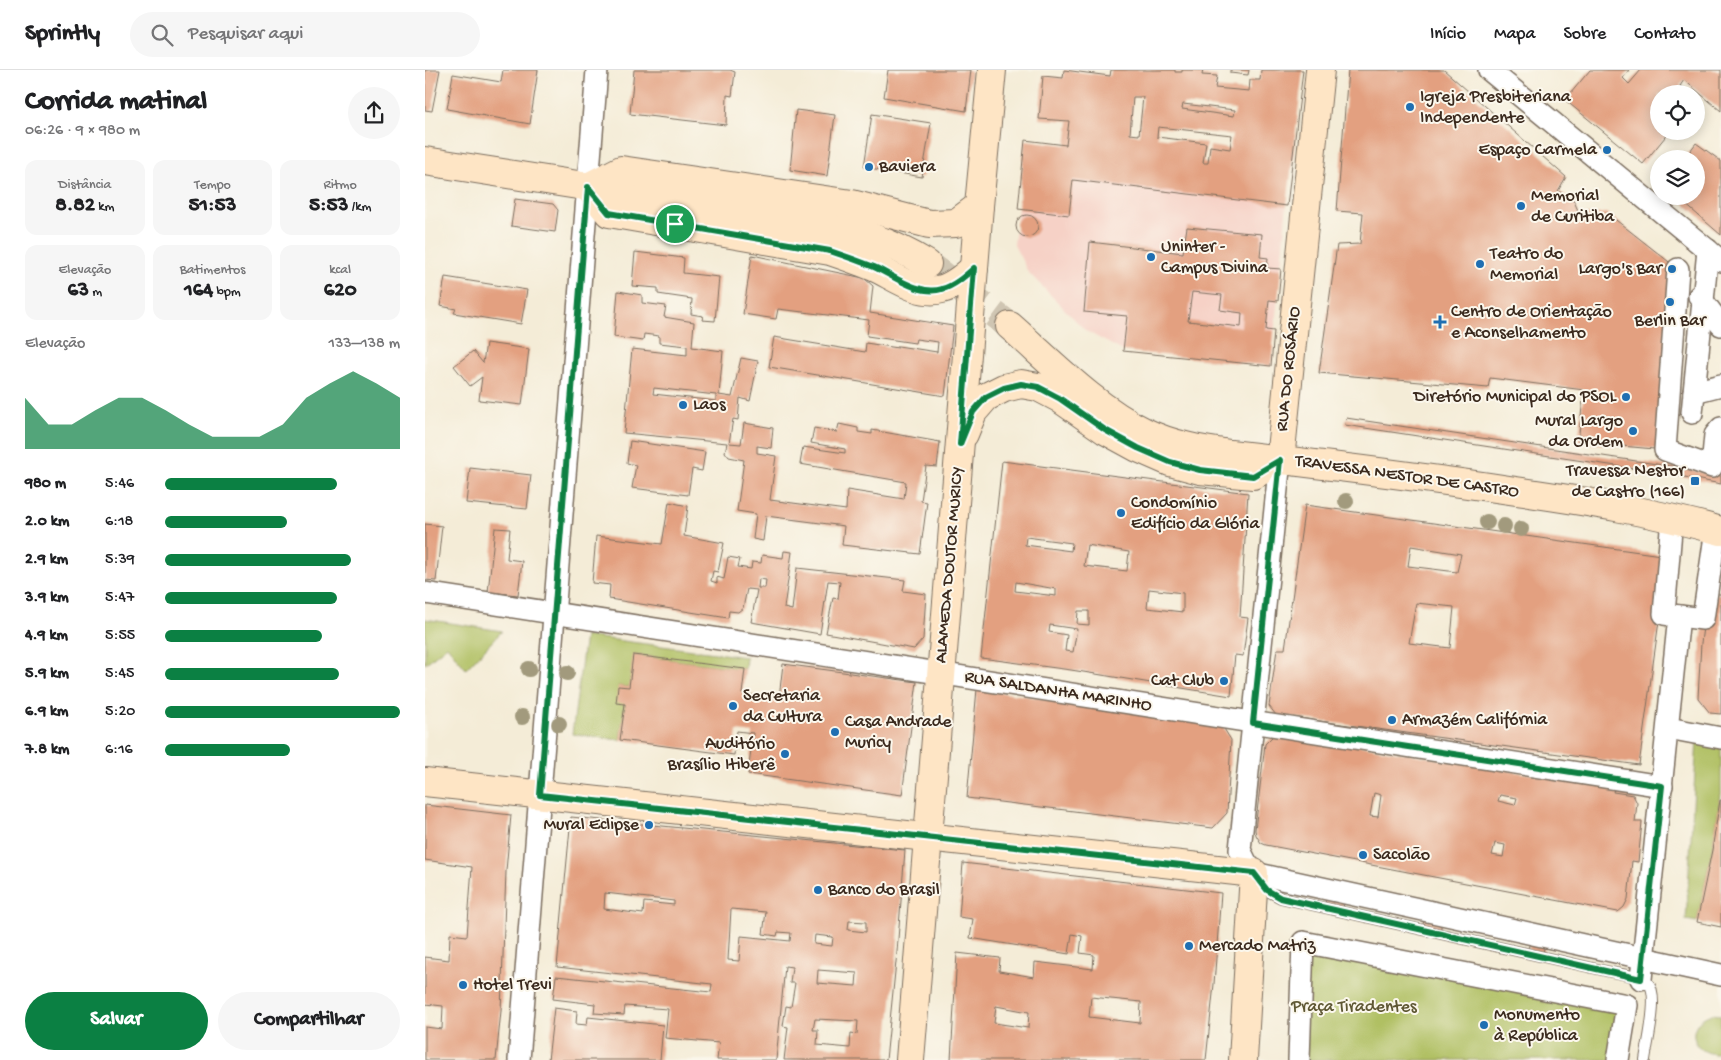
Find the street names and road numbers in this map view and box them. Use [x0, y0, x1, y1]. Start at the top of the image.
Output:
street label: RUA DO ROSÁRIO [1271, 305, 1306, 432]
street label: TRAVESSA NESTOR DE CASTRO [1293, 451, 1520, 503]
street label: ALAMEDA DOUTOR MURICY [931, 466, 969, 664]
street label: RUA SALDANHA MARINHO [963, 667, 1153, 717]

